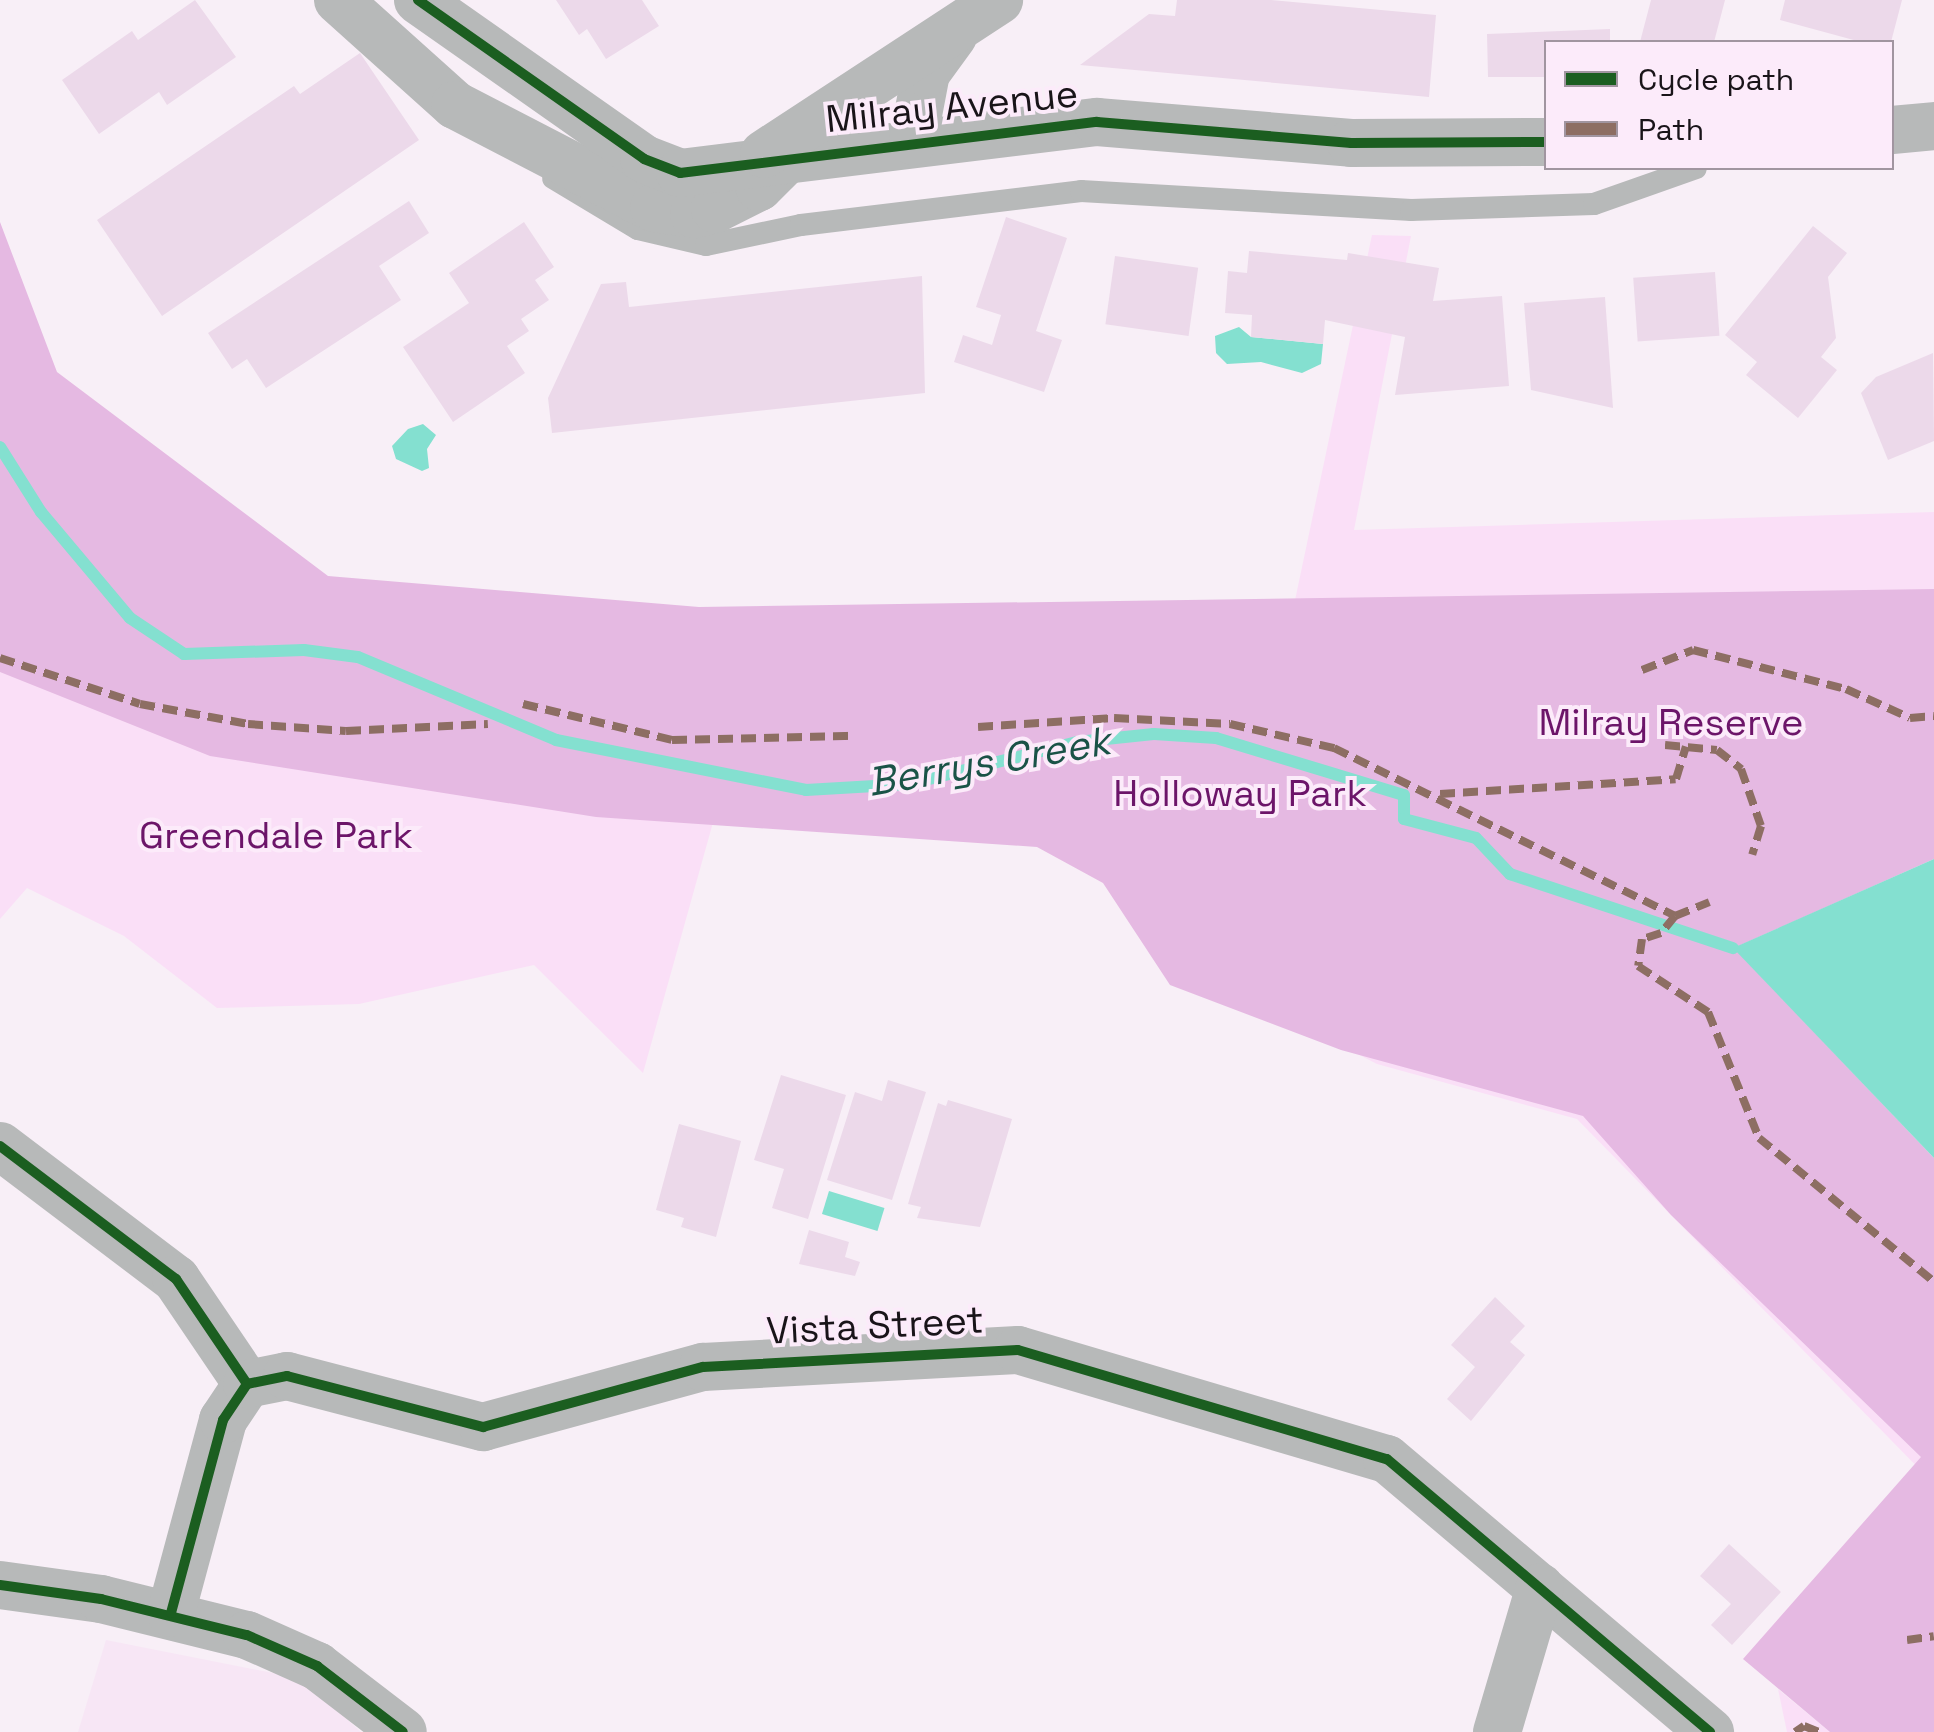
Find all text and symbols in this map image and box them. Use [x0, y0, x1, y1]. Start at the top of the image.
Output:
legend [1544, 40, 1894, 170]
text: Cycle path [1638, 60, 1794, 99]
street label: Milray Avenue [823, 71, 1081, 143]
text: Path [1638, 110, 1704, 149]
park label: Milray Reserve [1538, 700, 1804, 746]
water label: Berrys Creek [864, 717, 1114, 807]
park label: Holloway Park [1113, 771, 1367, 817]
park label: Greendale Park [139, 813, 413, 859]
street label: Vista Street [765, 1298, 985, 1354]

